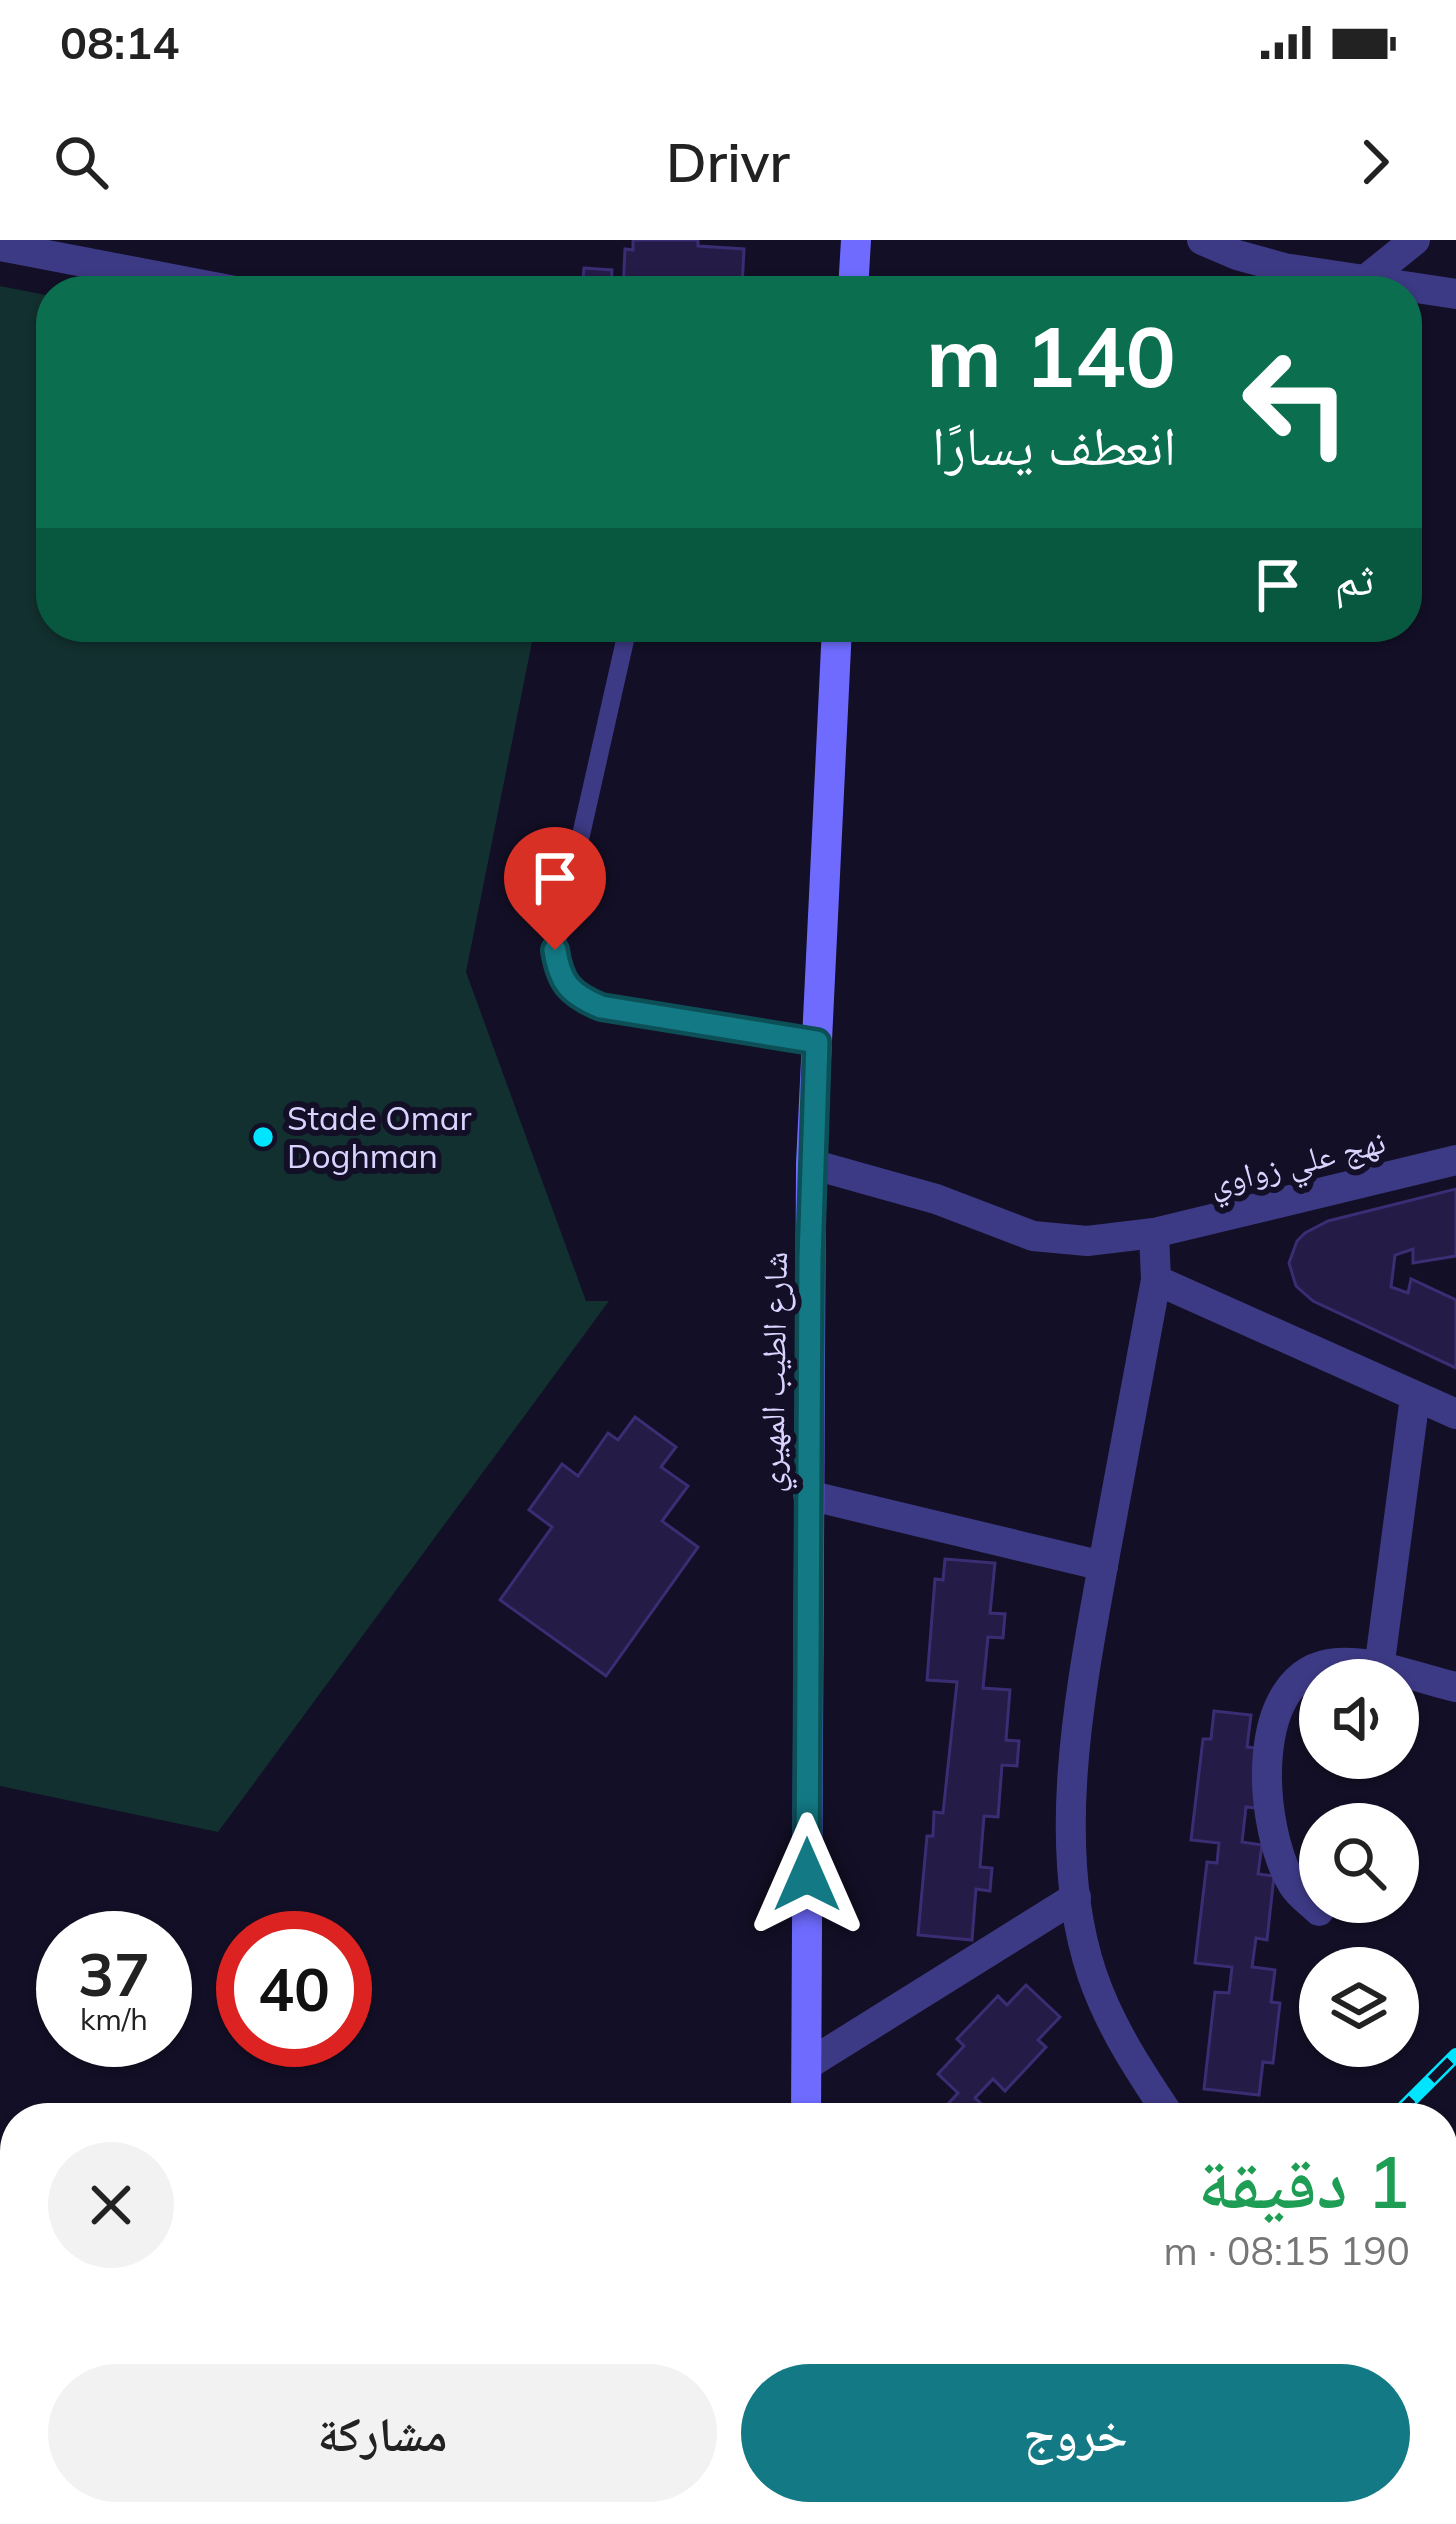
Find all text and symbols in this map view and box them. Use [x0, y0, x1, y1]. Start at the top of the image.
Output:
text: 08:14 [60, 14, 179, 70]
text: Drivr [666, 128, 790, 196]
icon: search [48, 129, 114, 195]
icon: forward [1342, 129, 1408, 195]
text: 140 m [926, 303, 1176, 408]
icon: left [1218, 324, 1374, 480]
text: انعطف يسارًا [932, 411, 1176, 479]
text: ثم [1335, 550, 1374, 606]
icon: arrive [1245, 552, 1311, 618]
pin [504, 827, 606, 950]
icon: arrive [522, 845, 588, 911]
place label: Stade Omar Doghman [287, 1097, 471, 1176]
street label: نهج علي زواوي [1205, 1120, 1391, 1209]
marker: Stade Omar Doghman [250, 1124, 276, 1150]
street label: شارع الطيب المهيري [750, 1251, 801, 1493]
map controls [1299, 1659, 1419, 2067]
button: sound [1299, 1659, 1419, 1779]
button: search [1299, 1803, 1419, 1923]
position arrow [744, 1812, 870, 1938]
speed limit sign: 40 [216, 1911, 372, 2067]
text: 37 [78, 1936, 150, 2011]
button: layers [1299, 1947, 1419, 2067]
text: km/h [80, 2000, 148, 2038]
text: 1 دقيقة [1198, 2136, 1410, 2226]
button: close [48, 2142, 174, 2268]
text: 190 m · 08:15 [1164, 2226, 1410, 2275]
button: مشاركة [48, 2364, 717, 2502]
button: خروج [741, 2364, 1410, 2502]

